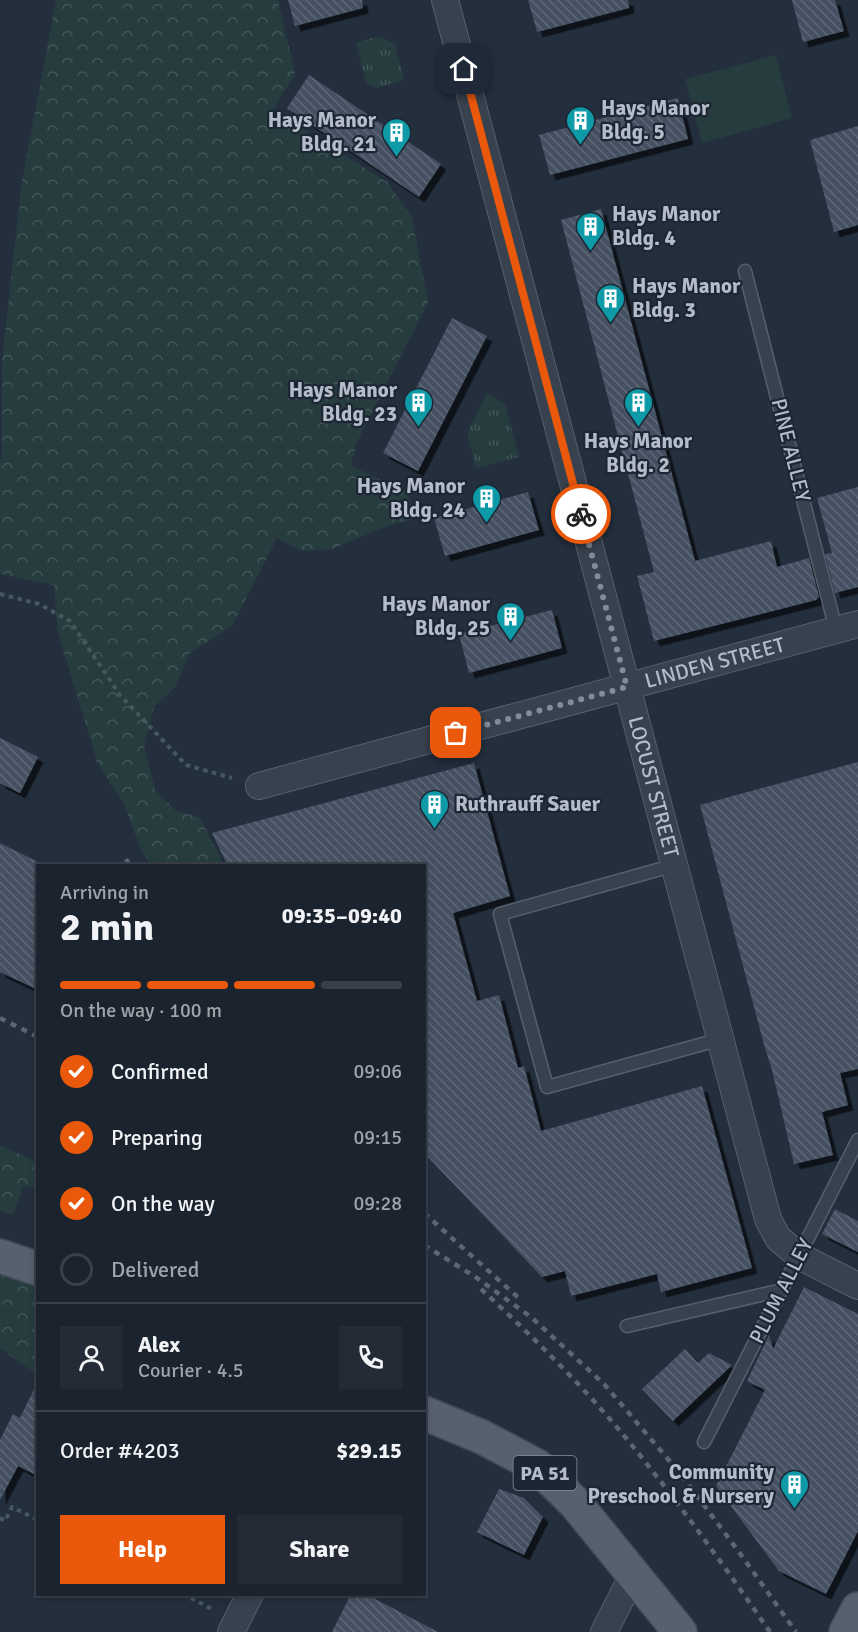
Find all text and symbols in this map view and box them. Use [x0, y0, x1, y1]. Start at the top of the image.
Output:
pin [438, 43, 489, 94]
icon: home [447, 52, 480, 85]
place label: Hays Manor Bldg. 5 [601, 95, 710, 145]
building icon: Hays Manor Bldg. 5 [564, 104, 596, 146]
place label: Hays Manor Bldg. 21 [268, 107, 377, 157]
building icon: Hays Manor Bldg. 21 [381, 116, 413, 158]
place label: Hays Manor Bldg. 4 [612, 201, 721, 251]
building icon: Hays Manor Bldg. 4 [575, 210, 607, 252]
place label: Hays Manor Bldg. 3 [632, 273, 741, 323]
building icon: Hays Manor Bldg. 3 [595, 282, 627, 324]
place label: Hays Manor Bldg. 23 [289, 377, 398, 427]
building icon: Hays Manor Bldg. 23 [402, 386, 434, 428]
building icon: Hays Manor Bldg. 2 [622, 386, 654, 428]
street label: PINE ALLEY [766, 396, 816, 505]
place label: Hays Manor Bldg. 2 [584, 428, 693, 478]
place label: Hays Manor Bldg. 24 [357, 473, 466, 523]
building icon: Hays Manor Bldg. 24 [470, 482, 502, 524]
courier [551, 484, 611, 544]
icon: bike [565, 498, 598, 531]
place label: Hays Manor Bldg. 25 [382, 591, 491, 641]
building icon: Hays Manor Bldg. 25 [495, 600, 527, 642]
street label: LINDEN STREET [642, 631, 788, 694]
pin [430, 707, 481, 758]
street label: LOCUST STREET [622, 713, 685, 861]
icon: bag [439, 716, 472, 749]
building icon: Ruthrauff Sauer [418, 788, 450, 830]
place label: Ruthrauff Sauer [455, 791, 601, 817]
text: Arriving in [60, 880, 149, 905]
text: 09:35–09:40 [282, 902, 402, 929]
text: 2 min [60, 903, 154, 951]
text: On the way · 100 m [60, 998, 222, 1023]
icon: check [60, 1055, 93, 1088]
text: Confirmed [111, 1058, 209, 1085]
text: 09:06 [353, 1059, 402, 1084]
icon: check [60, 1121, 93, 1154]
text: Preparing [111, 1124, 203, 1151]
text: 09:15 [353, 1125, 402, 1150]
icon: check [60, 1187, 93, 1220]
text: On the way [111, 1190, 215, 1217]
text: 09:28 [353, 1191, 402, 1216]
street label: PLUM ALLEY [743, 1234, 819, 1348]
text: Delivered [111, 1256, 199, 1283]
button: person [60, 1326, 123, 1389]
button: phone [339, 1326, 402, 1389]
text: Alex [138, 1331, 180, 1358]
text: Courier · 4.5 [138, 1358, 244, 1383]
text: Order #4203 [60, 1437, 180, 1464]
text: $29.15 [336, 1437, 402, 1464]
road number: PA 51 [514, 1456, 576, 1490]
place label: Community Preschool & Nursery [588, 1459, 775, 1509]
building icon: Community Preschool & Nursery [779, 1468, 811, 1510]
button: Help [60, 1515, 225, 1584]
button: Share [237, 1515, 402, 1584]

